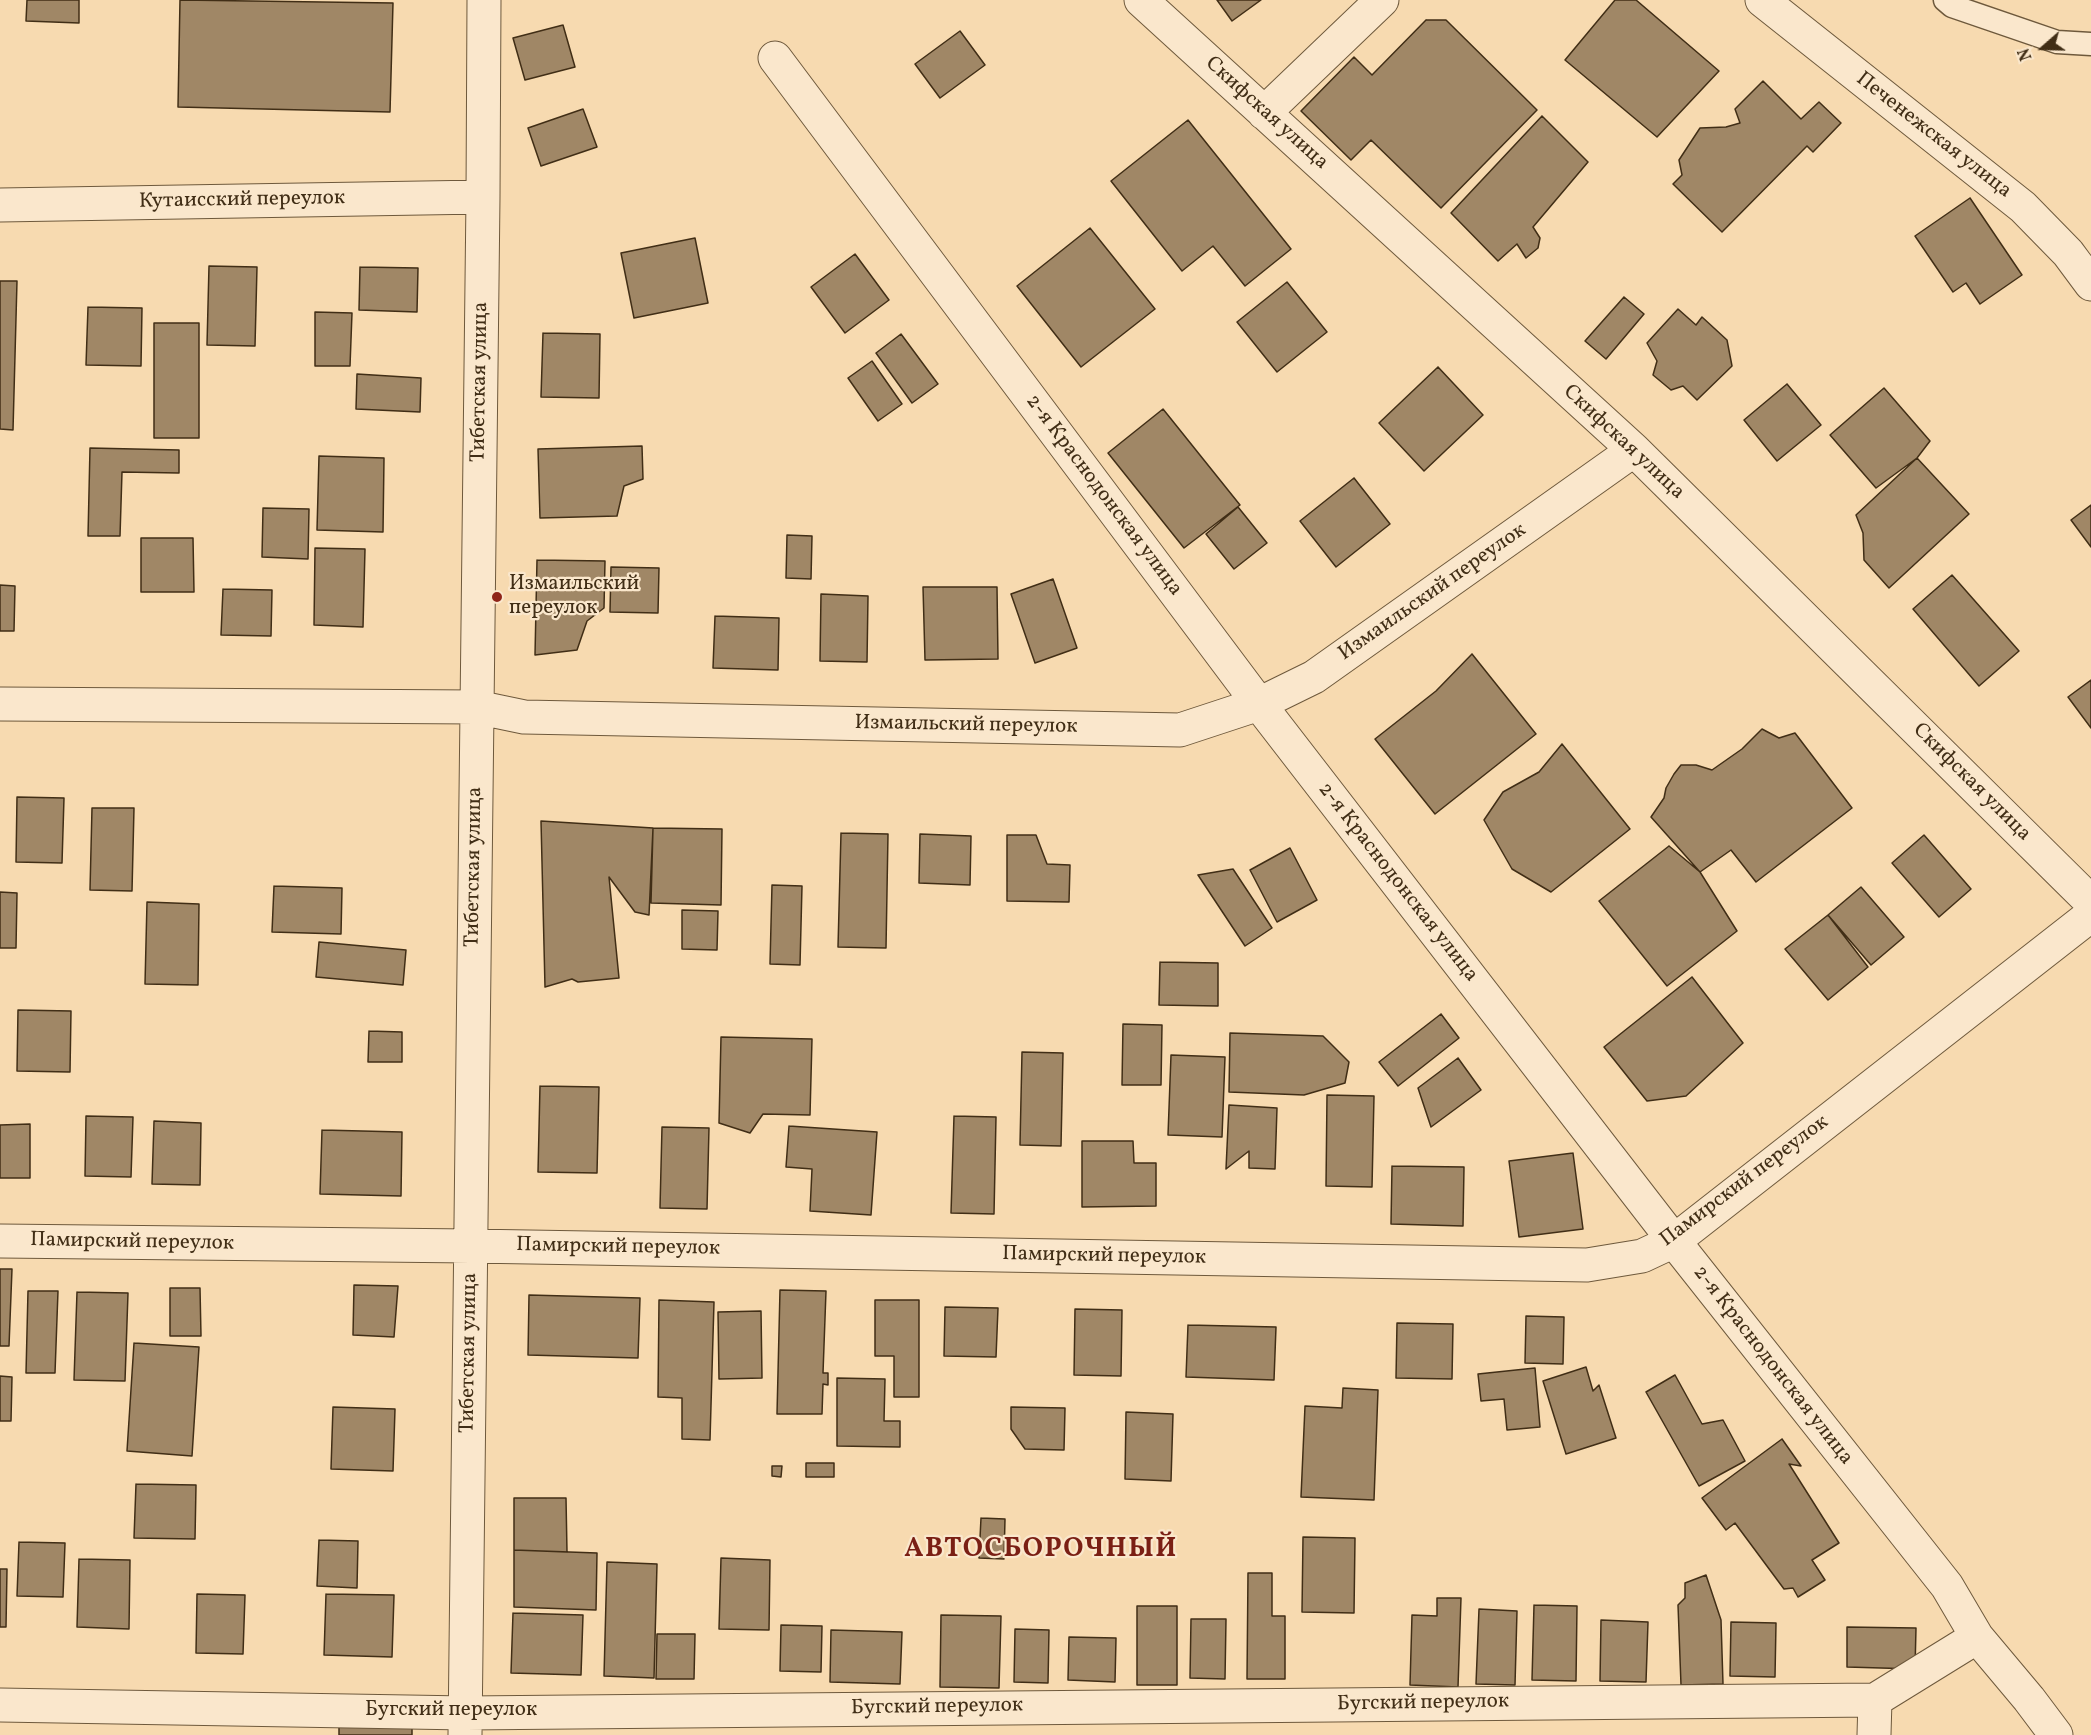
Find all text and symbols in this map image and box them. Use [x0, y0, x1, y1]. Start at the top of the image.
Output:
north arrow [2013, 18, 2073, 78]
text: N [2014, 45, 2038, 63]
street label: Скифская улица [1199, 52, 1333, 176]
street label: Печенежская улица [1850, 67, 2016, 205]
street label: Кутаисский переулок [139, 187, 345, 215]
street label: Тибетская улица [467, 302, 495, 462]
street label: Скифская улица [1557, 380, 1689, 506]
street label: 2-я Краснодонская улица [1019, 390, 1187, 602]
street label: Измаильский переулок [1334, 519, 1532, 667]
place label: Измаильский переулок [509, 572, 639, 622]
marker: Измаильский переулок [490, 590, 504, 604]
street label: Измаильский переулок [854, 711, 1078, 741]
street label: Скифская улица [1907, 719, 2035, 847]
street label: 2-я Краснодонская улица [1311, 778, 1483, 988]
street label: Тибетская улица [461, 787, 489, 947]
street label: Памирский переулок [1656, 1111, 1834, 1253]
street label: Памирский переулок [30, 1229, 234, 1257]
street label: Памирский переулок [516, 1234, 720, 1262]
street label: Памирский переулок [1002, 1243, 1206, 1271]
street label: 2-я Краснодонская улица [1686, 1261, 1858, 1471]
street label: Тибетская улица [456, 1273, 484, 1433]
district label: АВТОСБОРОЧНЫЙ [904, 1535, 1178, 1567]
street label: Бугский переулок [1337, 1690, 1509, 1718]
street label: Бугский переулок [851, 1694, 1023, 1722]
street label: Бугский переулок [365, 1698, 537, 1724]

